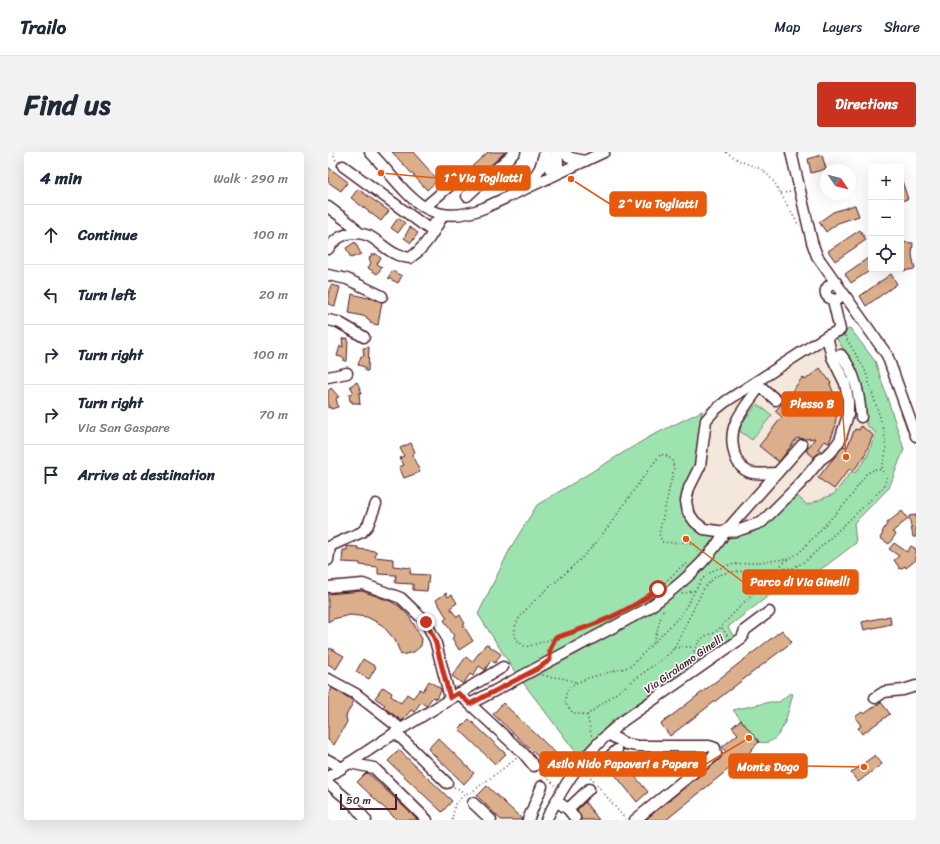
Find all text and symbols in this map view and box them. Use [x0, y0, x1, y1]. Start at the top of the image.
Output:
text: Trailo [20, 11, 66, 44]
text: Map [775, 15, 800, 40]
text: Layers [822, 15, 862, 40]
text: Share [884, 15, 920, 40]
text: Find us [24, 80, 111, 129]
button: Directions [817, 82, 916, 127]
text: 4 min [40, 163, 82, 193]
north arrow [820, 164, 856, 200]
map controls [868, 164, 904, 272]
button: + [868, 164, 904, 200]
callout: 1^ Via Togliatti [436, 166, 530, 190]
text: Walk · 290 m [214, 167, 288, 190]
text: 1^ Via Togliatti [444, 167, 523, 189]
callout: 2^ Via Togliatti [610, 192, 706, 216]
text: 2^ Via Togliatti [617, 193, 699, 215]
button: − [868, 200, 904, 236]
text: Continue [78, 222, 138, 248]
text: 100 m [253, 223, 288, 246]
icon: ahead [40, 224, 62, 246]
button: locate [868, 236, 904, 272]
text: Turn left [78, 282, 136, 308]
text: 20 m [259, 283, 288, 306]
icon: left [40, 284, 62, 306]
text: Turn right [78, 342, 143, 368]
text: 100 m [253, 343, 288, 366]
icon: right [40, 344, 62, 366]
text: Turn right [78, 390, 143, 416]
callout: Plesso B [782, 392, 842, 416]
text: Plesso B [790, 393, 834, 415]
text: 70 m [259, 403, 288, 426]
icon: right [40, 404, 62, 426]
text: Via San Gaspare [78, 416, 170, 439]
text: Arrive at destination [78, 462, 215, 488]
icon: arrive [40, 464, 62, 486]
callout: Parco di Via Ginelli [743, 570, 858, 594]
text: Parco di Via Ginelli [750, 571, 850, 593]
route start [649, 580, 667, 598]
route end [417, 613, 435, 631]
street label: Via Girolamo Ginelli [640, 629, 729, 699]
callout: Asilo Nido Papaveri e Papere [540, 752, 706, 776]
text: Asilo Nido Papaveri e Papere [547, 753, 698, 775]
callout: Monte Dago [729, 754, 807, 778]
text: Monte Dago [736, 756, 800, 778]
text: 50 m [346, 791, 371, 810]
scale bar [340, 792, 397, 811]

